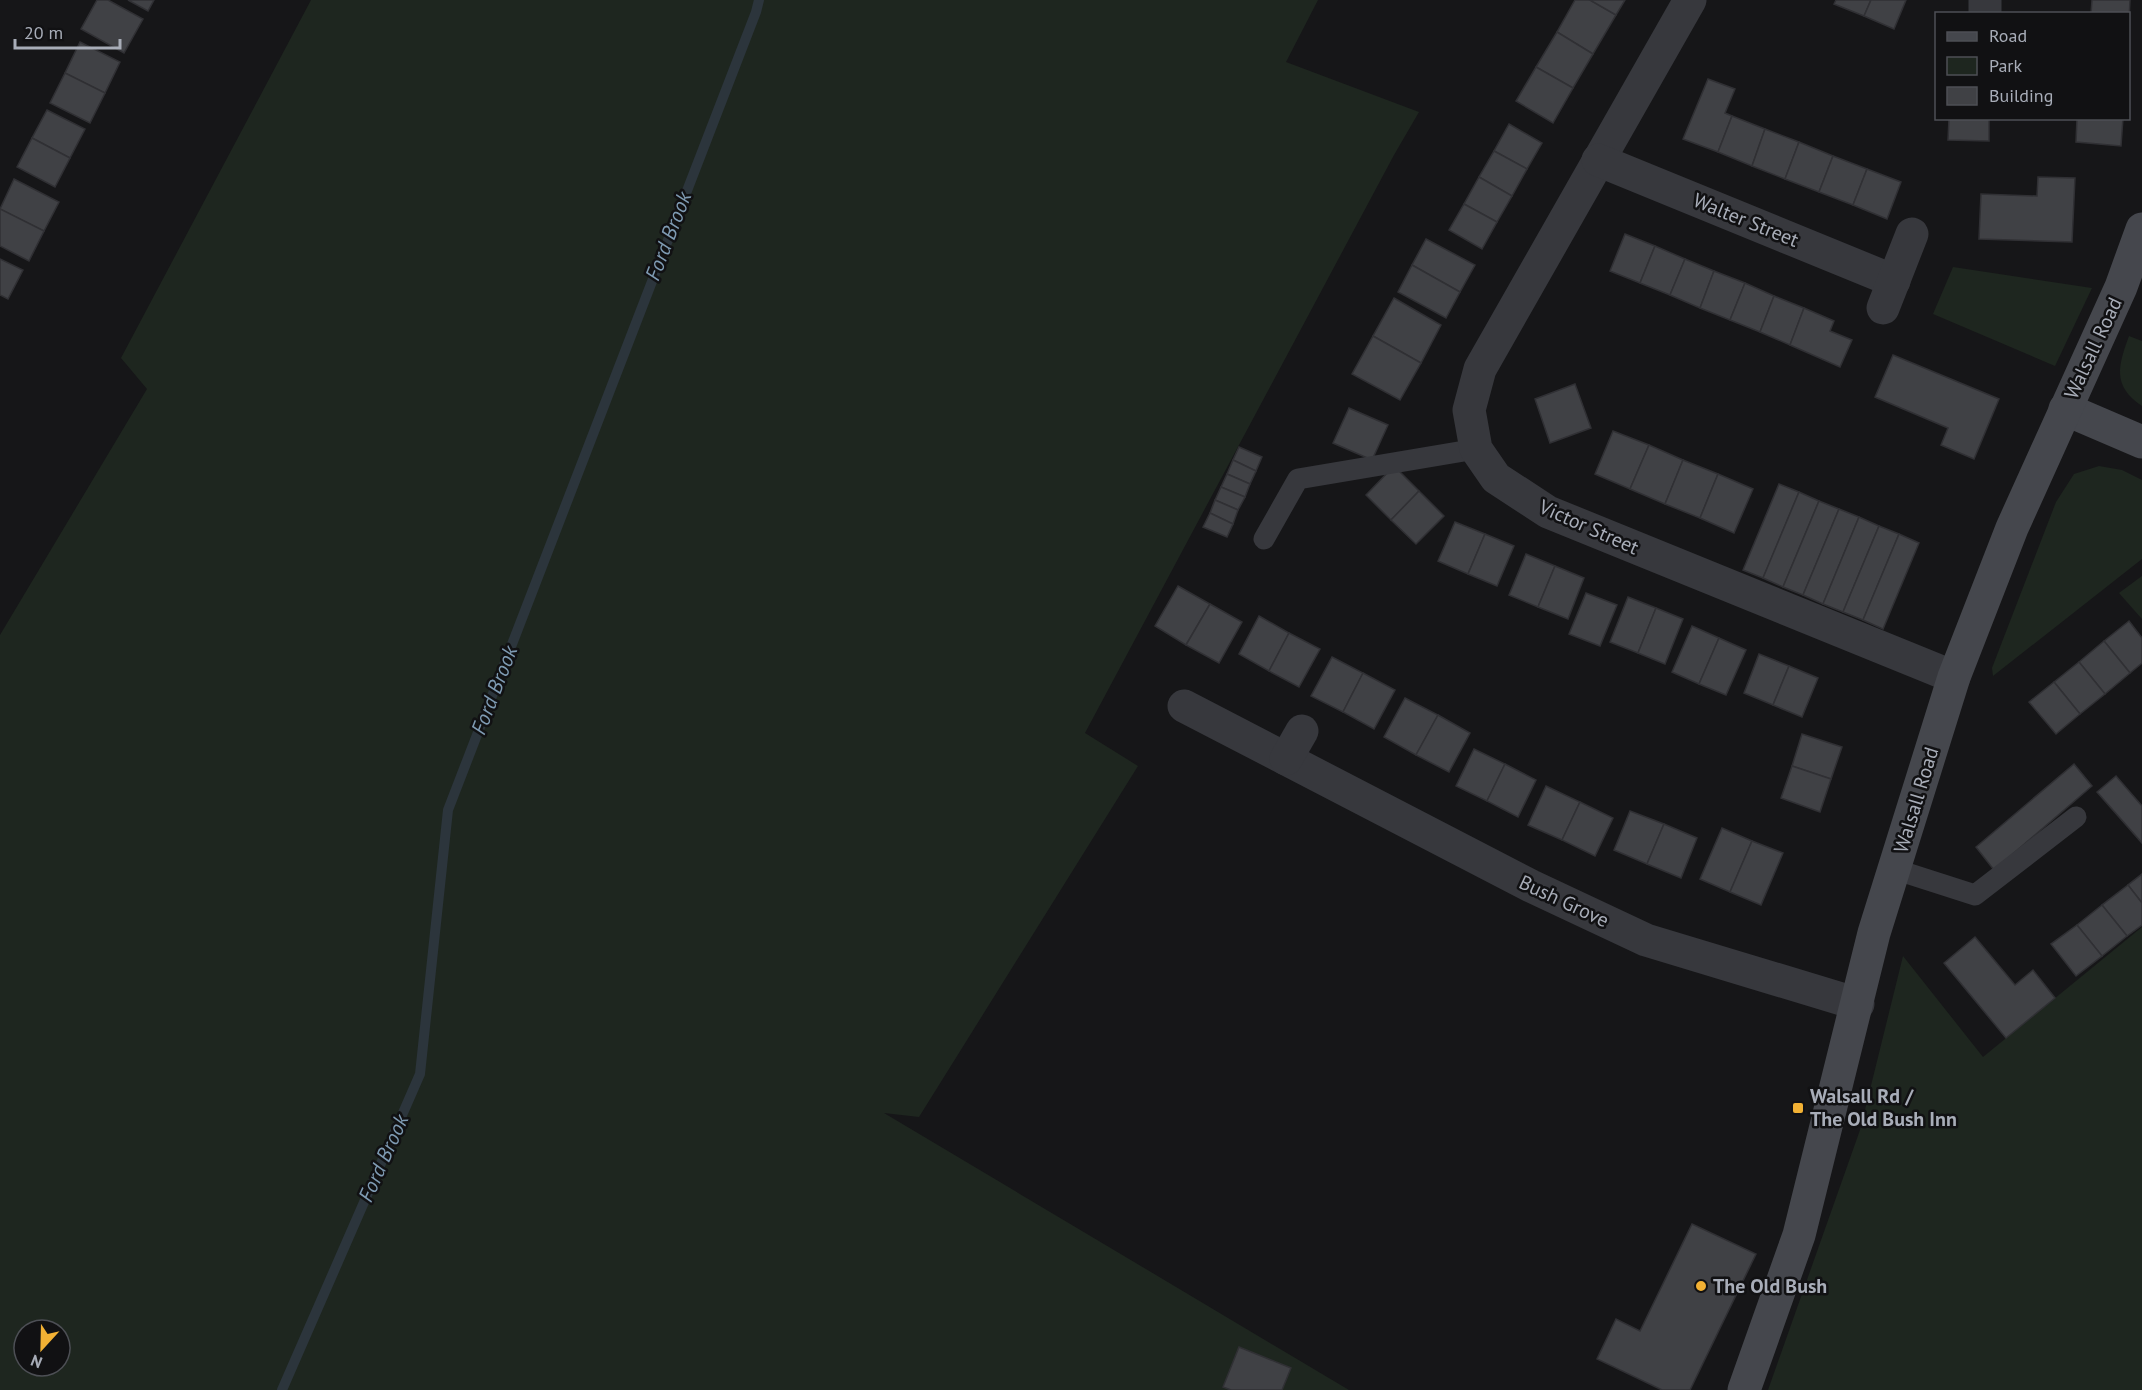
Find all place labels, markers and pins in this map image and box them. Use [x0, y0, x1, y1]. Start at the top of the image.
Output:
place label: Walsall Rd / The Old Bush Inn [1810, 1083, 1957, 1132]
marker: Walsall Rd / The Old Bush Inn [1791, 1101, 1805, 1115]
place label: The Old Bush [1713, 1273, 1827, 1299]
marker: The Old Bush [1694, 1279, 1708, 1293]

